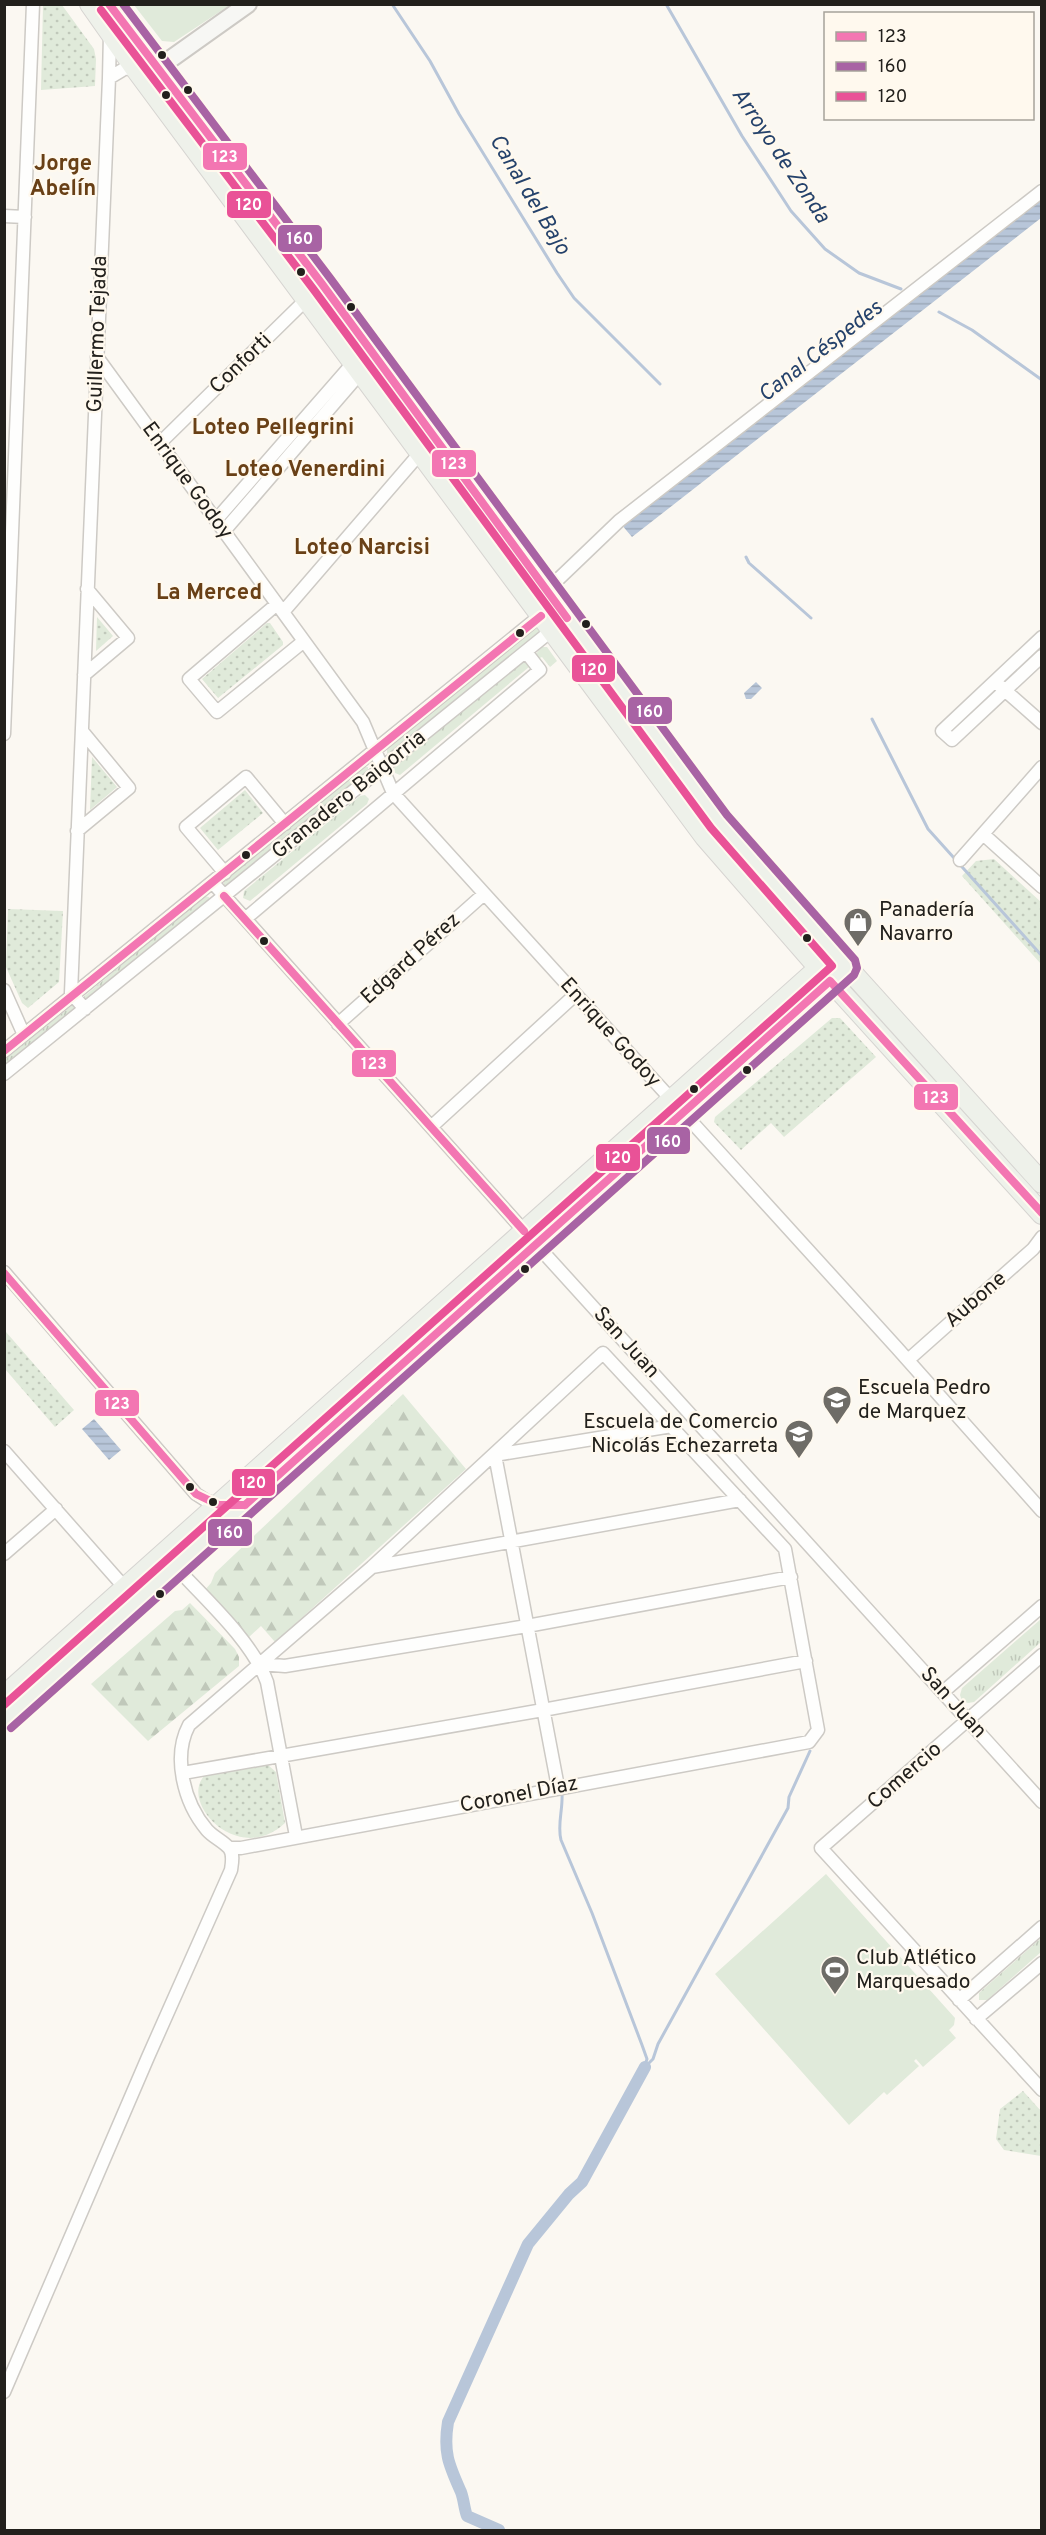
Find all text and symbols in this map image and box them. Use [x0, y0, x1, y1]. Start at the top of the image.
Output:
legend [824, 12, 1034, 120]
text: 123 [878, 26, 907, 49]
unlabelled marker [156, 49, 168, 61]
text: 160 [878, 56, 907, 79]
water label: Arroyo de Zonda [725, 83, 836, 229]
unlabelled marker [182, 84, 194, 96]
text: 120 [878, 86, 907, 109]
unlabelled marker [160, 89, 172, 101]
water label: Canal del Bajo [482, 130, 576, 261]
line badge: 123 [202, 142, 248, 171]
text: 123 [212, 148, 238, 168]
district label: Jorge Abelín [30, 151, 96, 203]
line badge: 120 [226, 190, 272, 219]
text: 120 [236, 196, 262, 216]
line badge: 160 [277, 224, 323, 253]
text: 160 [287, 230, 313, 250]
street label: Guillermo Tejada [82, 255, 114, 413]
unlabelled marker [295, 266, 307, 278]
water label: Canal Céspedes [753, 294, 889, 409]
unlabelled marker [345, 301, 357, 313]
street label: Conforti [204, 328, 278, 400]
district label: Loteo Pellegrini [192, 415, 354, 442]
street label: Enrique Godoy [135, 417, 239, 545]
line badge: 123 [431, 449, 477, 478]
text: 123 [441, 455, 467, 475]
district label: Loteo Venerdini [225, 457, 385, 484]
district label: Loteo Narcisi [294, 535, 430, 562]
district label: La Merced [156, 580, 262, 607]
unlabelled marker [580, 618, 592, 630]
unlabelled marker [514, 627, 526, 639]
line badge: 120 [571, 654, 616, 683]
text: 120 [581, 661, 607, 681]
line badge: 160 [627, 696, 673, 725]
text: 160 [637, 703, 663, 723]
street label: Granadero Baigorria [266, 725, 432, 865]
unlabelled marker [240, 849, 252, 861]
place label: Panadería Navarro [879, 897, 974, 948]
shop icon: Panadería Navarro [842, 906, 874, 948]
street label: Edgard Pérez [355, 907, 467, 1011]
unlabelled marker [801, 932, 813, 944]
unlabelled marker [258, 935, 270, 947]
street label: Enrique Godoy [554, 972, 666, 1094]
line badge: 123 [351, 1049, 397, 1078]
text: 123 [361, 1055, 387, 1075]
unlabelled marker [741, 1064, 753, 1076]
unlabelled marker [688, 1083, 700, 1095]
line badge: 123 [913, 1083, 959, 1111]
text: 123 [923, 1089, 949, 1109]
line badge: 160 [646, 1126, 691, 1155]
text: 160 [655, 1133, 681, 1153]
line badge: 120 [595, 1143, 641, 1172]
text: 120 [605, 1149, 631, 1169]
unlabelled marker [519, 1263, 531, 1275]
street label: Aubone [940, 1266, 1012, 1334]
street label: San Juan [587, 1302, 665, 1384]
place label: Escuela Pedro de Marquez [858, 1375, 991, 1426]
school or university icon: Escuela Pedro de Marquez [821, 1384, 853, 1426]
line badge: 123 [94, 1389, 140, 1417]
text: 123 [104, 1395, 130, 1415]
place label: Escuela de Comercio Nicolás Echezarreta [583, 1409, 778, 1460]
school or university icon: Escuela de Comercio Nicolás Echezarreta [783, 1418, 815, 1460]
line badge: 120 [231, 1468, 276, 1497]
text: 120 [240, 1474, 266, 1494]
unlabelled marker [184, 1481, 196, 1493]
unlabelled marker [207, 1496, 219, 1508]
line badge: 160 [207, 1518, 253, 1547]
text: 160 [217, 1524, 243, 1544]
unlabelled marker [154, 1588, 166, 1600]
street label: San Juan [914, 1662, 992, 1744]
street label: Comercio [862, 1736, 948, 1816]
street label: Coronel Díaz [458, 1770, 580, 1820]
place label: Club Atlético Marquesado [856, 1945, 976, 1996]
sports icon: Club Atlético Marquesado [819, 1954, 851, 1996]

